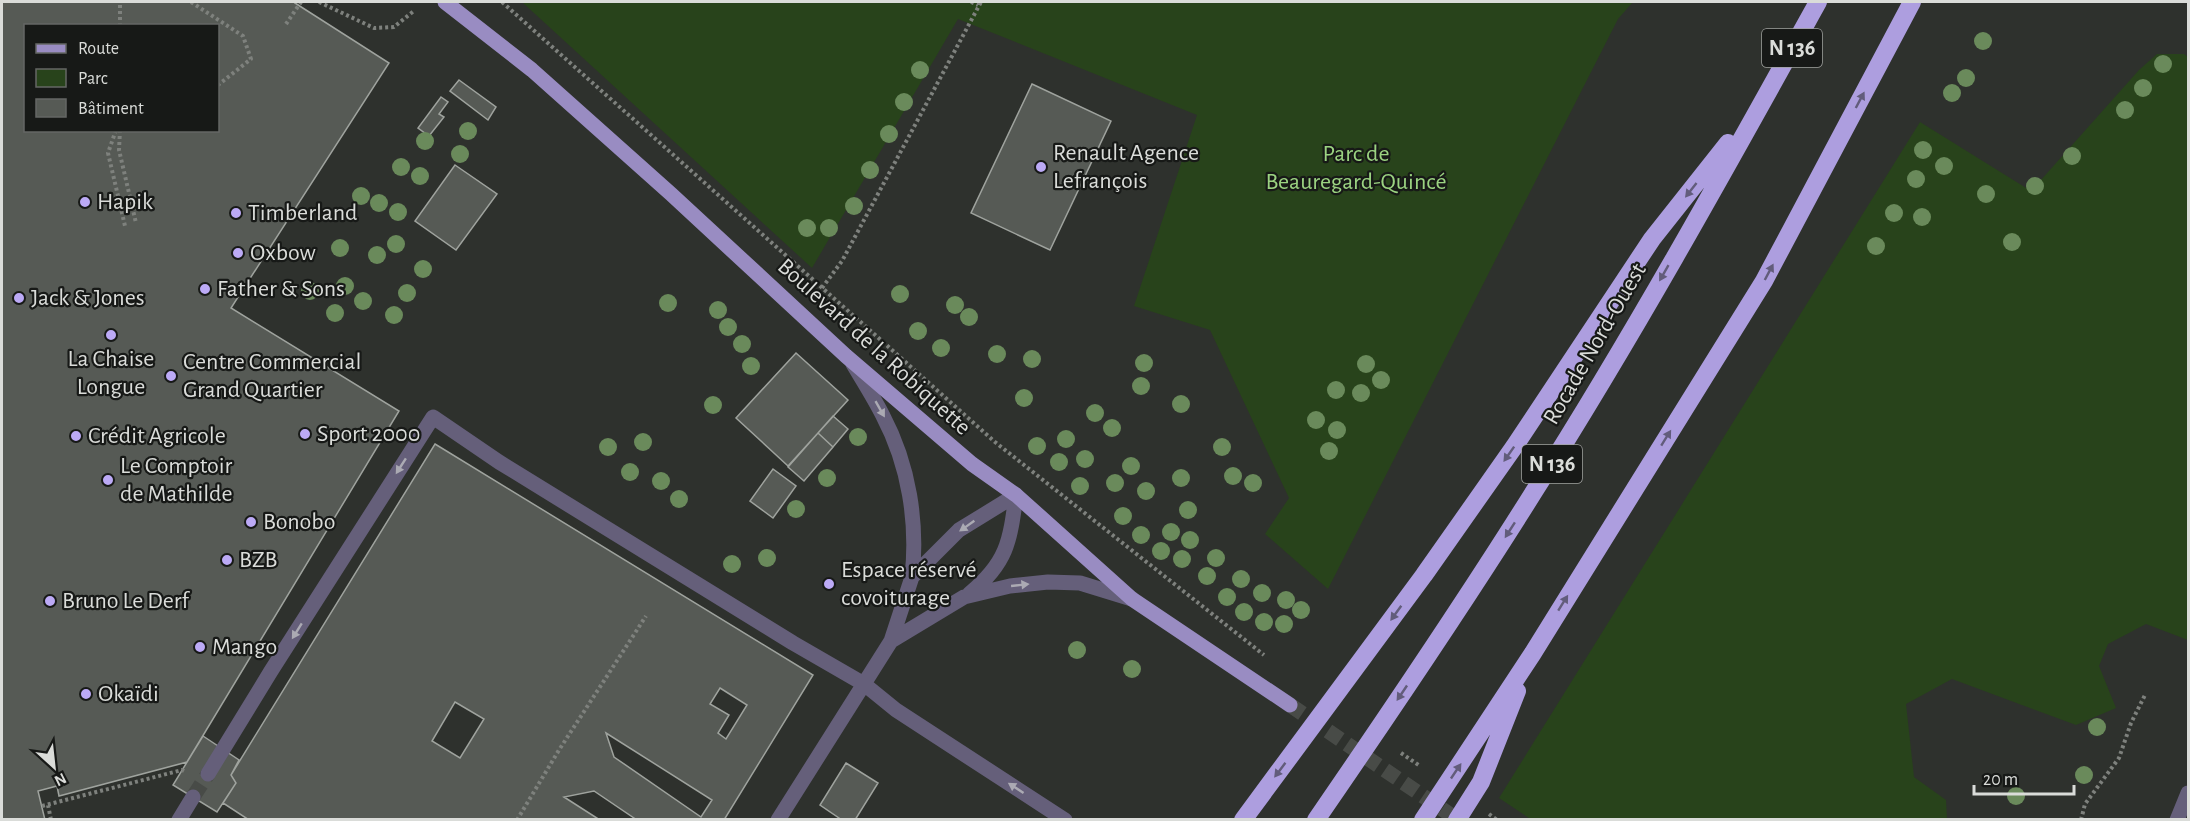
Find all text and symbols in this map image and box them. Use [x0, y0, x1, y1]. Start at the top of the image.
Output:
legend [24, 24, 219, 132]
road number: N 136 [1762, 29, 1822, 67]
text: Route [78, 40, 119, 58]
text: Parc [78, 70, 108, 88]
one-way arrow [1855, 91, 1865, 108]
text: Bâtiment [78, 100, 144, 118]
place label: Renault Agence Lefrançois [1053, 141, 1199, 193]
park label: Parc de Beauregard-Quincé [1265, 142, 1447, 194]
marker: Renault Agence Lefrançois [1034, 160, 1048, 174]
one-way arrow [1685, 182, 1698, 198]
place label: Hapik [97, 190, 153, 214]
marker: Hapik [78, 195, 92, 209]
place label: Timberland [248, 201, 358, 225]
marker: Timberland [229, 206, 243, 220]
place label: Oxbow [250, 241, 316, 265]
marker: Oxbow [231, 246, 245, 260]
street label: Boulevard de la Robiquette [773, 254, 975, 440]
street label: Rocade Nord-Ouest [1539, 259, 1651, 429]
one-way arrow [1764, 263, 1774, 280]
one-way arrow [1659, 265, 1669, 282]
place label: Father & Sons [217, 277, 345, 301]
marker: Father & Sons [198, 282, 212, 296]
place label: Jack & Jones [31, 286, 145, 310]
marker: Jack & Jones [12, 291, 26, 305]
marker: La Chaise Longue [104, 328, 118, 342]
place label: La Chaise Longue [68, 347, 154, 399]
place label: Centre Commercial Grand Quartier [183, 350, 361, 402]
marker: Centre Commercial Grand Quartier [164, 369, 178, 383]
one-way arrow [874, 401, 884, 418]
place label: Sport 2000 [317, 422, 420, 446]
place label: Crédit Agricole [88, 424, 226, 448]
marker: Sport 2000 [298, 427, 312, 441]
marker: Crédit Agricole [69, 429, 83, 443]
one-way arrow [1661, 430, 1672, 446]
road number: N 136 [1522, 445, 1582, 483]
one-way arrow [1503, 446, 1515, 462]
place label: Le Comptoir de Mathilde [120, 454, 233, 506]
one-way arrow [396, 458, 407, 475]
marker: Le Comptoir de Mathilde [101, 473, 115, 487]
place label: Bonobo [263, 510, 335, 534]
marker: Bonobo [244, 515, 258, 529]
one-way arrow [959, 520, 975, 532]
one-way arrow [1504, 522, 1515, 538]
place label: BZB [239, 548, 277, 572]
marker: BZB [220, 553, 234, 567]
place label: Espace réservé covoiturage [841, 558, 977, 610]
marker: Espace réservé covoiturage [822, 577, 836, 591]
one-way arrow [1011, 580, 1030, 590]
place label: Bruno Le Derf [62, 589, 191, 613]
marker: Bruno Le Derf [43, 594, 57, 608]
one-way arrow [1558, 595, 1569, 612]
one-way arrow [1390, 605, 1402, 621]
one-way arrow [291, 623, 302, 639]
place label: Mango [212, 635, 277, 659]
marker: Mango [193, 640, 207, 654]
place label: Okaïdi [98, 682, 159, 706]
one-way arrow [1397, 685, 1408, 701]
marker: Okaïdi [79, 687, 93, 701]
north arrow [24, 737, 84, 797]
scale bar [1974, 758, 2074, 796]
one-way arrow [1274, 762, 1287, 778]
one-way arrow [1450, 764, 1462, 780]
text: N [52, 770, 69, 789]
text: 20 m [1983, 771, 2018, 789]
one-way arrow [1008, 783, 1024, 794]

